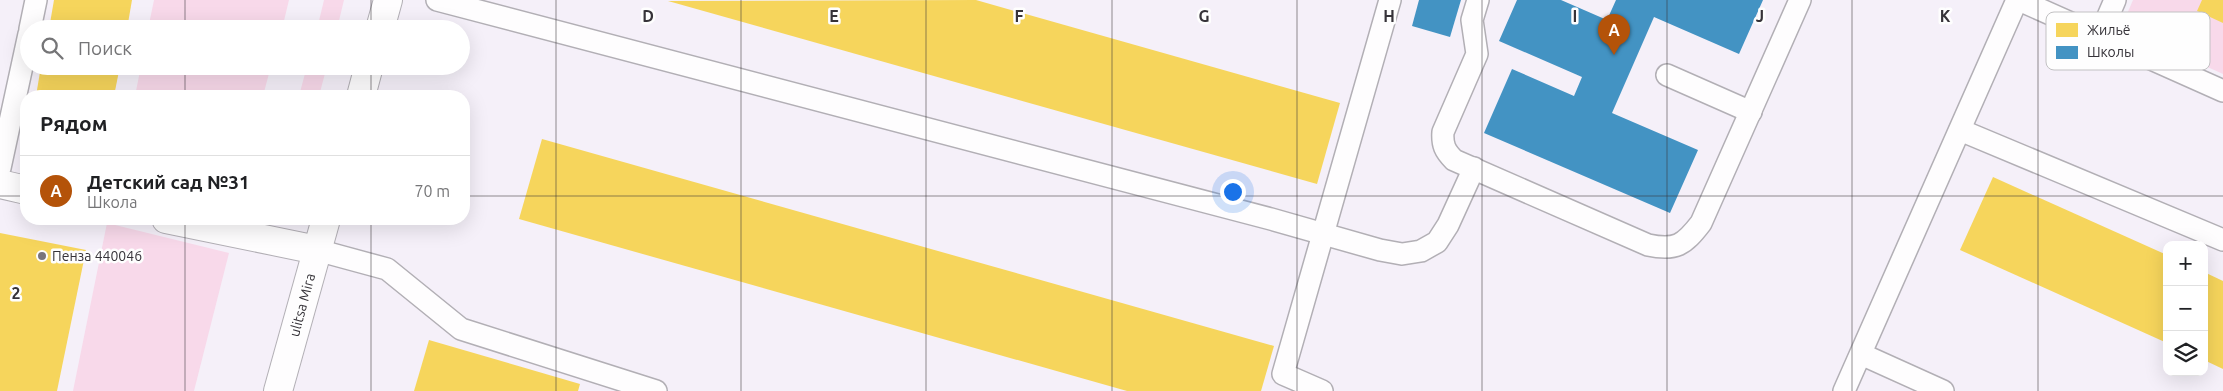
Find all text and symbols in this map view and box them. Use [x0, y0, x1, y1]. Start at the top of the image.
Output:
text: D [642, 7, 654, 25]
text: E [829, 7, 839, 25]
text: F [1015, 7, 1024, 25]
text: G [1198, 7, 1210, 25]
text: H [1383, 7, 1395, 25]
text: I [1573, 7, 1577, 25]
text: J [1756, 7, 1764, 25]
text: K [1940, 7, 1951, 25]
legend [2046, 12, 2210, 70]
pin: A [1598, 14, 1630, 55]
search box [20, 20, 470, 75]
text: Жильё [2087, 22, 2131, 38]
icon: search [38, 34, 66, 62]
text: Поиск [78, 37, 132, 59]
text: Школы [2087, 44, 2134, 60]
text: Рядом [40, 111, 108, 135]
text: Детский сад №31 [87, 171, 250, 193]
your location [1220, 179, 1246, 205]
text: A [50, 182, 62, 200]
text: 70 m [414, 182, 450, 200]
text: Школа [87, 193, 137, 211]
map controls [2163, 241, 2208, 376]
button: + [2163, 241, 2208, 286]
place label: Пенза 440046 [52, 248, 142, 264]
marker: Пенза 440046 [36, 250, 48, 262]
street label: ulitsa Mira [286, 271, 318, 339]
text: 2 [11, 284, 21, 302]
button: − [2163, 286, 2208, 331]
button: layers [2163, 331, 2208, 376]

